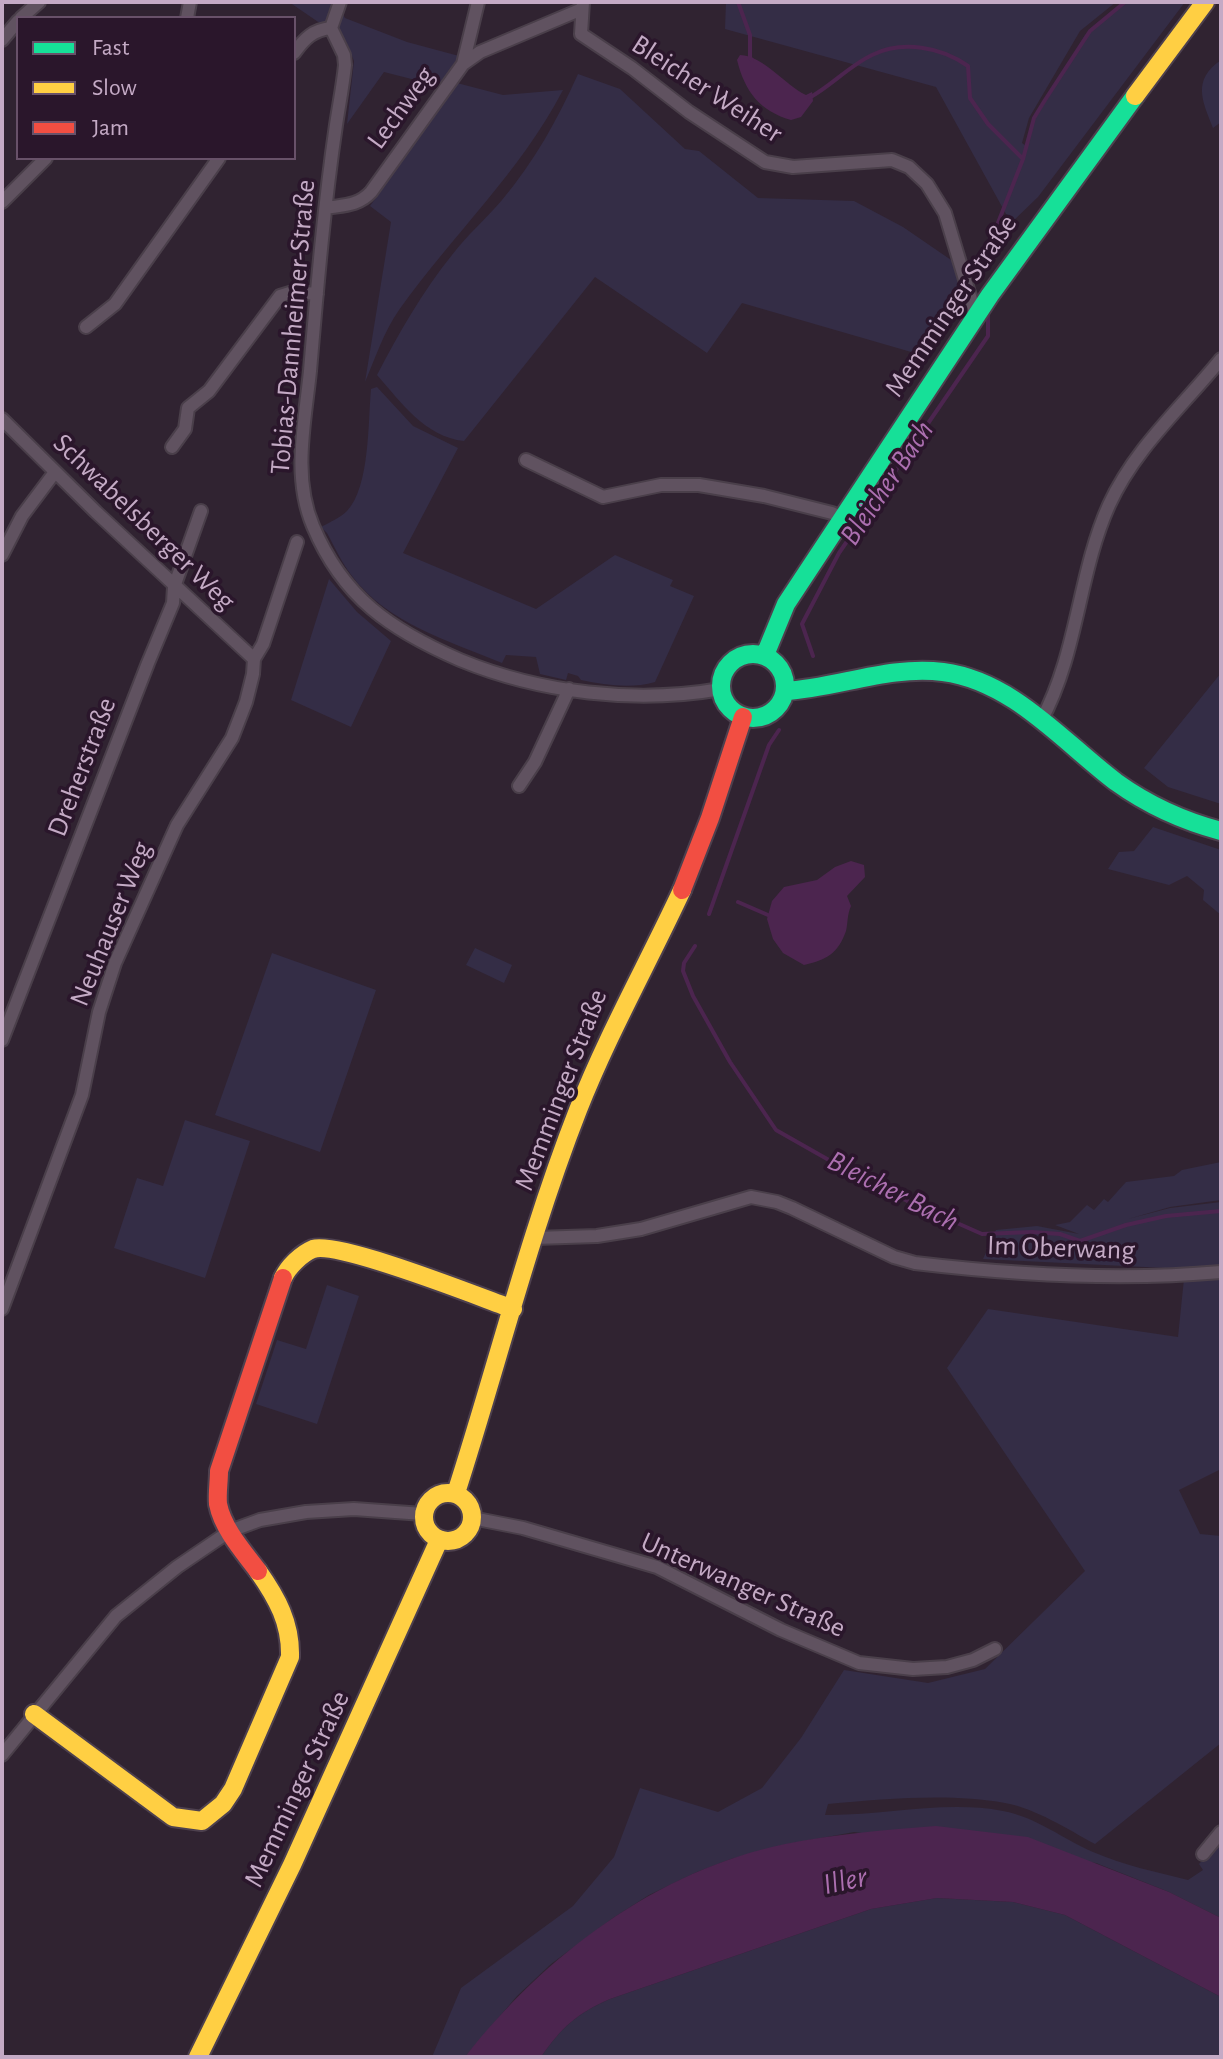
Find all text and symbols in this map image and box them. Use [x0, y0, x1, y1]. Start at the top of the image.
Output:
legend [16, 16, 296, 160]
street label: Bleicher Weiher [625, 28, 789, 150]
text: Fast [92, 36, 129, 60]
street label: Lechweg [360, 60, 442, 156]
text: Slow [92, 76, 137, 100]
text: Jam [92, 116, 129, 140]
street label: Tobias-Dannheimer-Straße [263, 178, 323, 476]
street label: Memminger Straße [878, 208, 1024, 404]
water label: Bleicher Bach [832, 414, 942, 552]
street label: Schwabelsberger Weg [46, 427, 242, 617]
street label: Dreherstraße [40, 693, 124, 841]
street label: Neuhauser Weg [63, 837, 159, 1011]
street label: Memminger Straße [507, 985, 615, 1195]
water label: Bleicher Bach [821, 1143, 965, 1239]
street label: Im Oberwang [987, 1229, 1135, 1267]
street label: Unterwanger Straße [636, 1525, 850, 1645]
street label: Memminger Straße [237, 1686, 357, 1892]
water label: Iller [820, 1859, 870, 1903]

